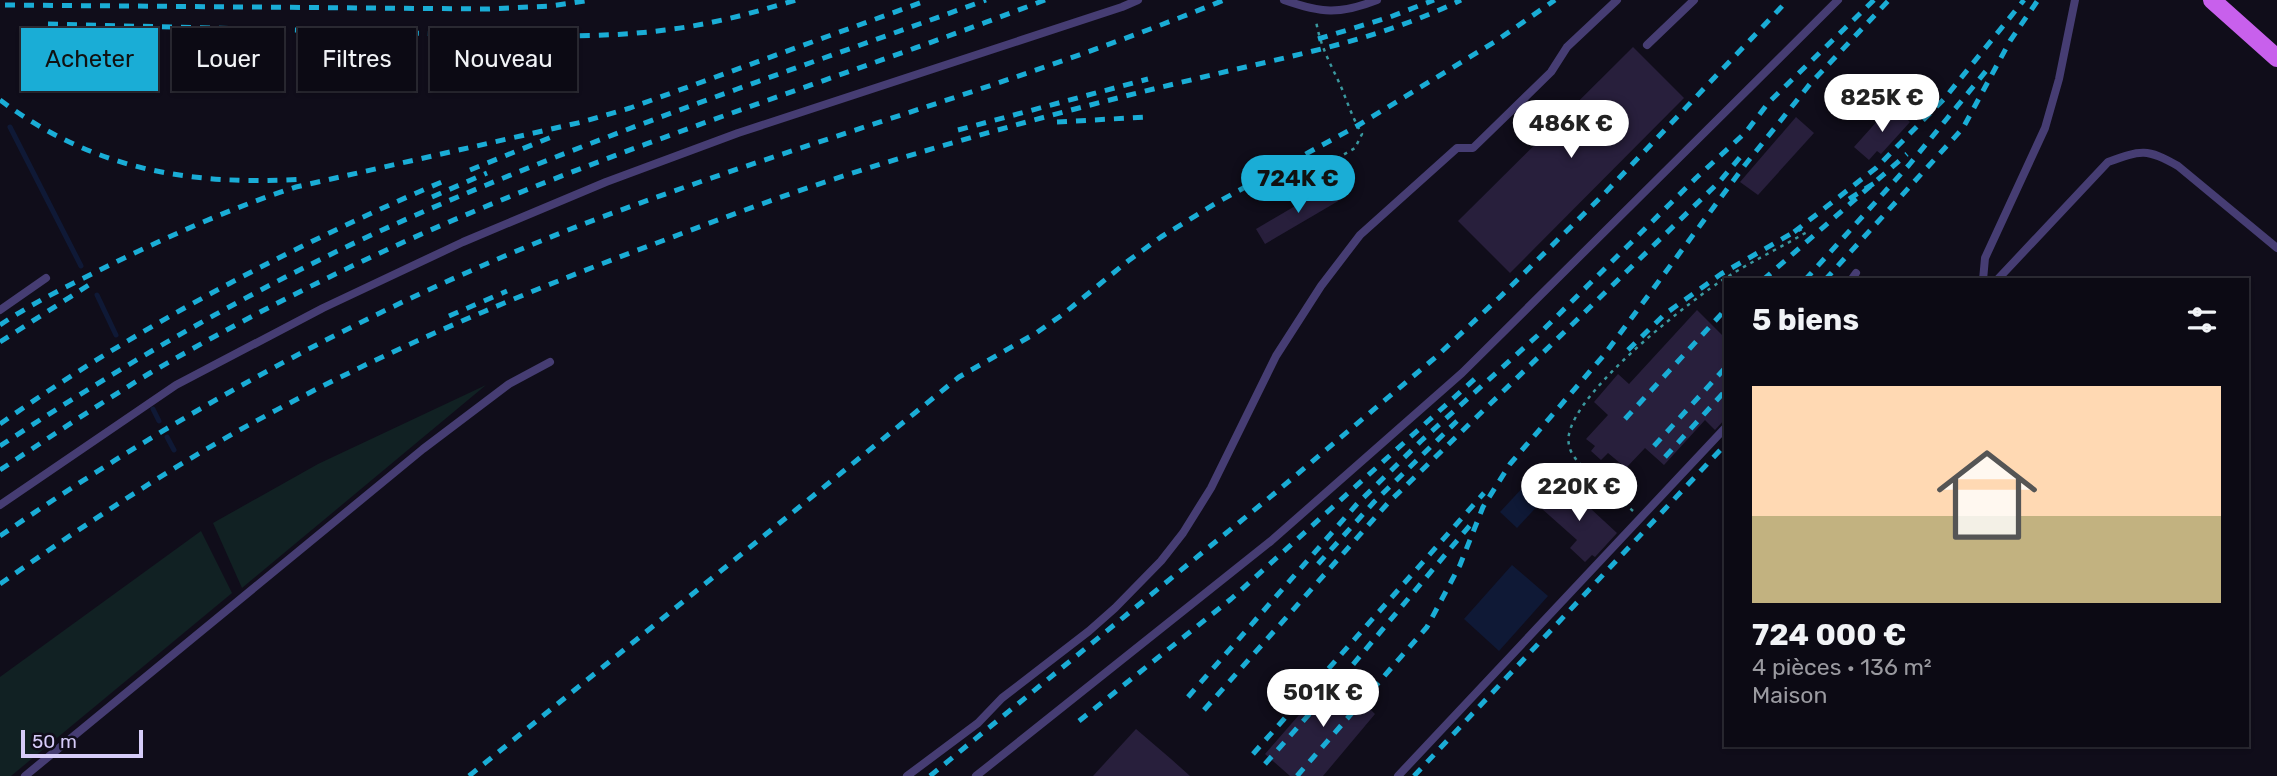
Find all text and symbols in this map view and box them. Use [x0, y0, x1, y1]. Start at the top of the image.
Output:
chip: Acheter [21, 28, 158, 91]
chip: Louer [172, 28, 284, 91]
chip: Filtres [298, 28, 416, 91]
chip: Nouveau [430, 28, 577, 91]
pin: 825K € [1825, 74, 1939, 134]
text: 825K € [1840, 83, 1924, 111]
pin: 486K € [1514, 100, 1628, 160]
text: 486K € [1529, 109, 1613, 137]
pin: 724K € [1241, 156, 1355, 215]
text: 724K € [1257, 164, 1339, 192]
icon: filters [2183, 301, 2221, 339]
text: 5 biens [1752, 302, 1859, 338]
icon: home [1924, 432, 2050, 558]
pin: 220K € [1522, 463, 1636, 523]
text: 220K € [1537, 472, 1621, 500]
text: 724 000 € [1752, 617, 1907, 653]
text: 4 pièces · 136 m² [1752, 653, 1932, 681]
pin: 501K € [1266, 670, 1380, 729]
text: 501K € [1283, 678, 1363, 706]
text: Maison [1752, 681, 1827, 709]
scale bar [21, 727, 144, 759]
text: 50 m [32, 730, 77, 753]

